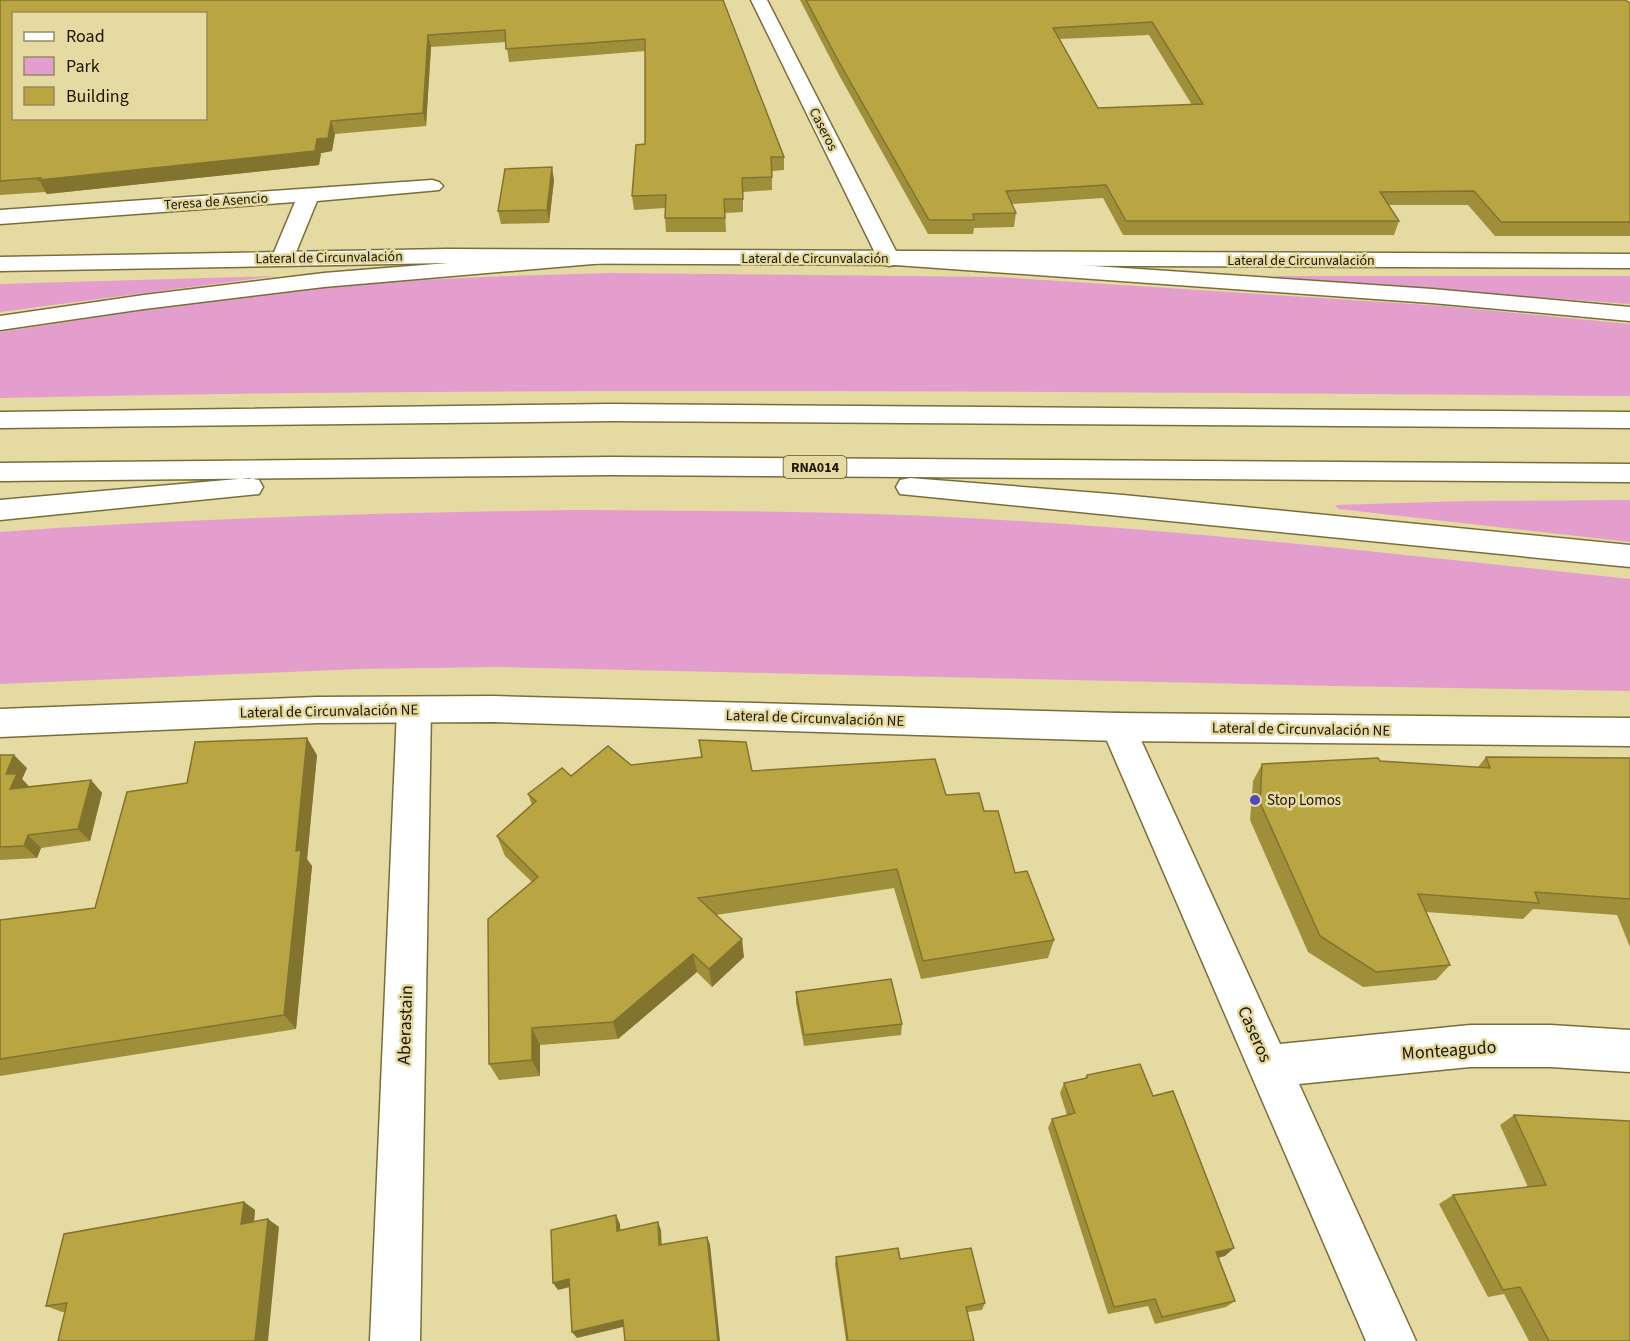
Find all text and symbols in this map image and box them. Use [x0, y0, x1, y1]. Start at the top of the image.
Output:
legend [12, 12, 207, 120]
text: Road [66, 24, 105, 49]
text: Park [66, 54, 100, 79]
text: Building [66, 84, 129, 109]
street label: Caseros [804, 104, 843, 155]
street label: Teresa de Asencio [163, 188, 269, 216]
street label: Lateral de Circunvalación [255, 247, 403, 269]
street label: Lateral de Circunvalación [741, 249, 889, 269]
street label: Lateral de Circunvalación [1227, 251, 1375, 271]
road number: RNA014 [784, 456, 846, 478]
street label: Lateral de Circunvalación NE [240, 699, 419, 724]
street label: Lateral de Circunvalación NE [725, 705, 905, 732]
street label: Lateral de Circunvalación NE [1212, 717, 1391, 742]
place label: Stop Lomos [1267, 790, 1341, 811]
marker: Stop Lomos [1248, 793, 1262, 807]
street label: Aberastain [392, 985, 419, 1065]
street label: Caseros [1231, 1002, 1278, 1066]
street label: Monteagudo [1401, 1035, 1497, 1066]

